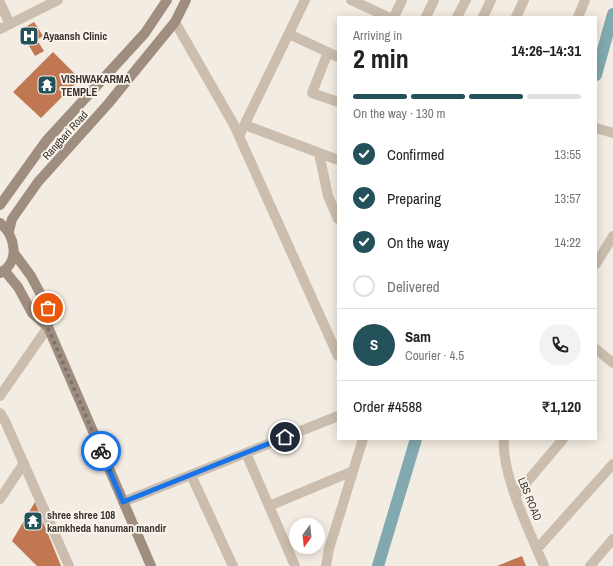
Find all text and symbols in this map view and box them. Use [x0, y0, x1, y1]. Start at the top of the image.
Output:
hospital icon: Ayaansh Clinic [18, 25, 40, 47]
text: Arriving in [353, 27, 402, 44]
place label: Ayaansh Clinic [43, 29, 107, 43]
text: 14:26–14:31 [511, 40, 581, 61]
text: 2 min [353, 41, 409, 76]
place label: VISHWAKARMA TEMPLE [61, 72, 131, 99]
temple icon: VISHWAKARMA TEMPLE [36, 74, 58, 96]
text: On the way · 130 m [353, 105, 445, 122]
street label: Rangbari Road [39, 108, 91, 162]
icon: check [353, 143, 375, 165]
text: Confirmed [387, 144, 444, 165]
text: 13:55 [554, 146, 581, 163]
icon: check [353, 187, 375, 209]
text: Preparing [387, 188, 441, 209]
text: 13:57 [554, 190, 581, 207]
icon: check [353, 231, 375, 253]
text: On the way [387, 232, 449, 253]
text: 14:22 [554, 234, 581, 251]
text: Delivered [387, 276, 440, 297]
pin [31, 291, 65, 325]
icon: bag [37, 297, 59, 319]
button: phone [539, 324, 581, 366]
text: Sam [405, 326, 431, 347]
text: S [370, 334, 378, 355]
text: Courier · 4.5 [405, 347, 464, 364]
text: Order #4588 [353, 396, 422, 417]
text: ₹1,120 [542, 396, 581, 417]
pin [268, 420, 302, 454]
icon: home [274, 426, 296, 448]
courier [81, 431, 121, 471]
icon: bike [90, 440, 112, 462]
street label: LBS ROAD [515, 475, 545, 523]
place label: shree shree 108 kamkheda hanuman mandir [47, 508, 167, 535]
temple icon: shree shree 108 kamkheda hanuman mandir [22, 510, 44, 532]
north arrow [289, 518, 325, 554]
map controls [289, 518, 325, 554]

